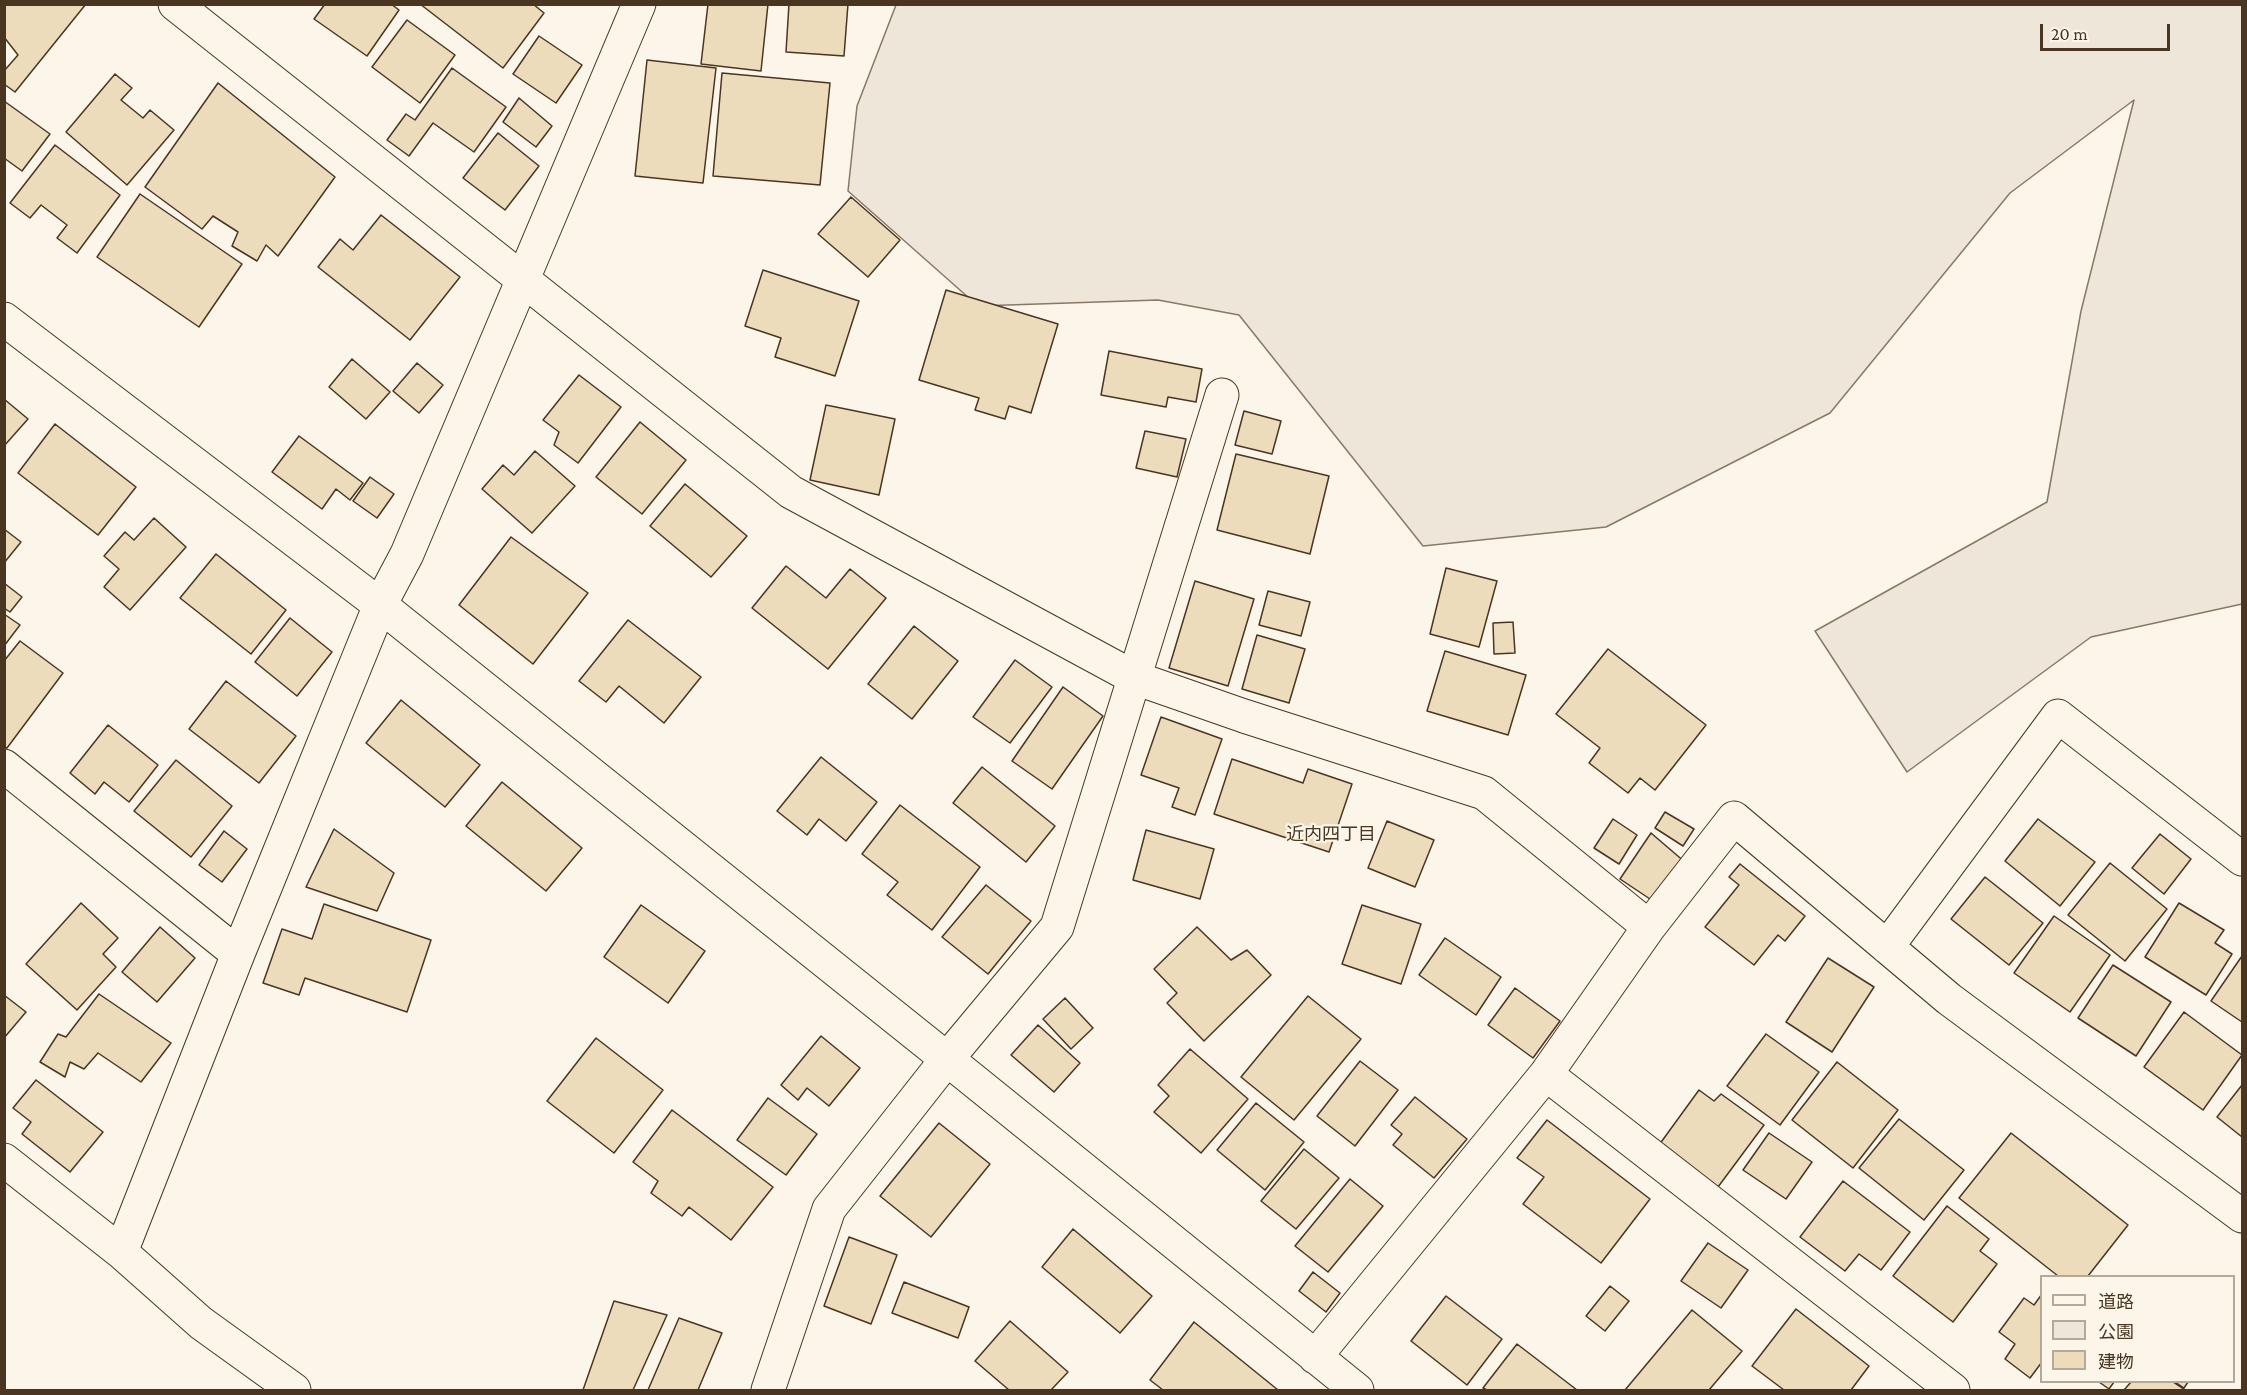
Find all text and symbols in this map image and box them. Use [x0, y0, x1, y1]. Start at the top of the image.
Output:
scale bar [2043, 12, 2174, 50]
text: 20 m [2051, 24, 2088, 44]
district label: 近内四丁目 [1286, 823, 1376, 845]
legend [2040, 1275, 2235, 1383]
text: 道路 [2098, 1292, 2134, 1312]
text: 公園 [2098, 1322, 2134, 1342]
text: 建物 [2098, 1352, 2134, 1372]

